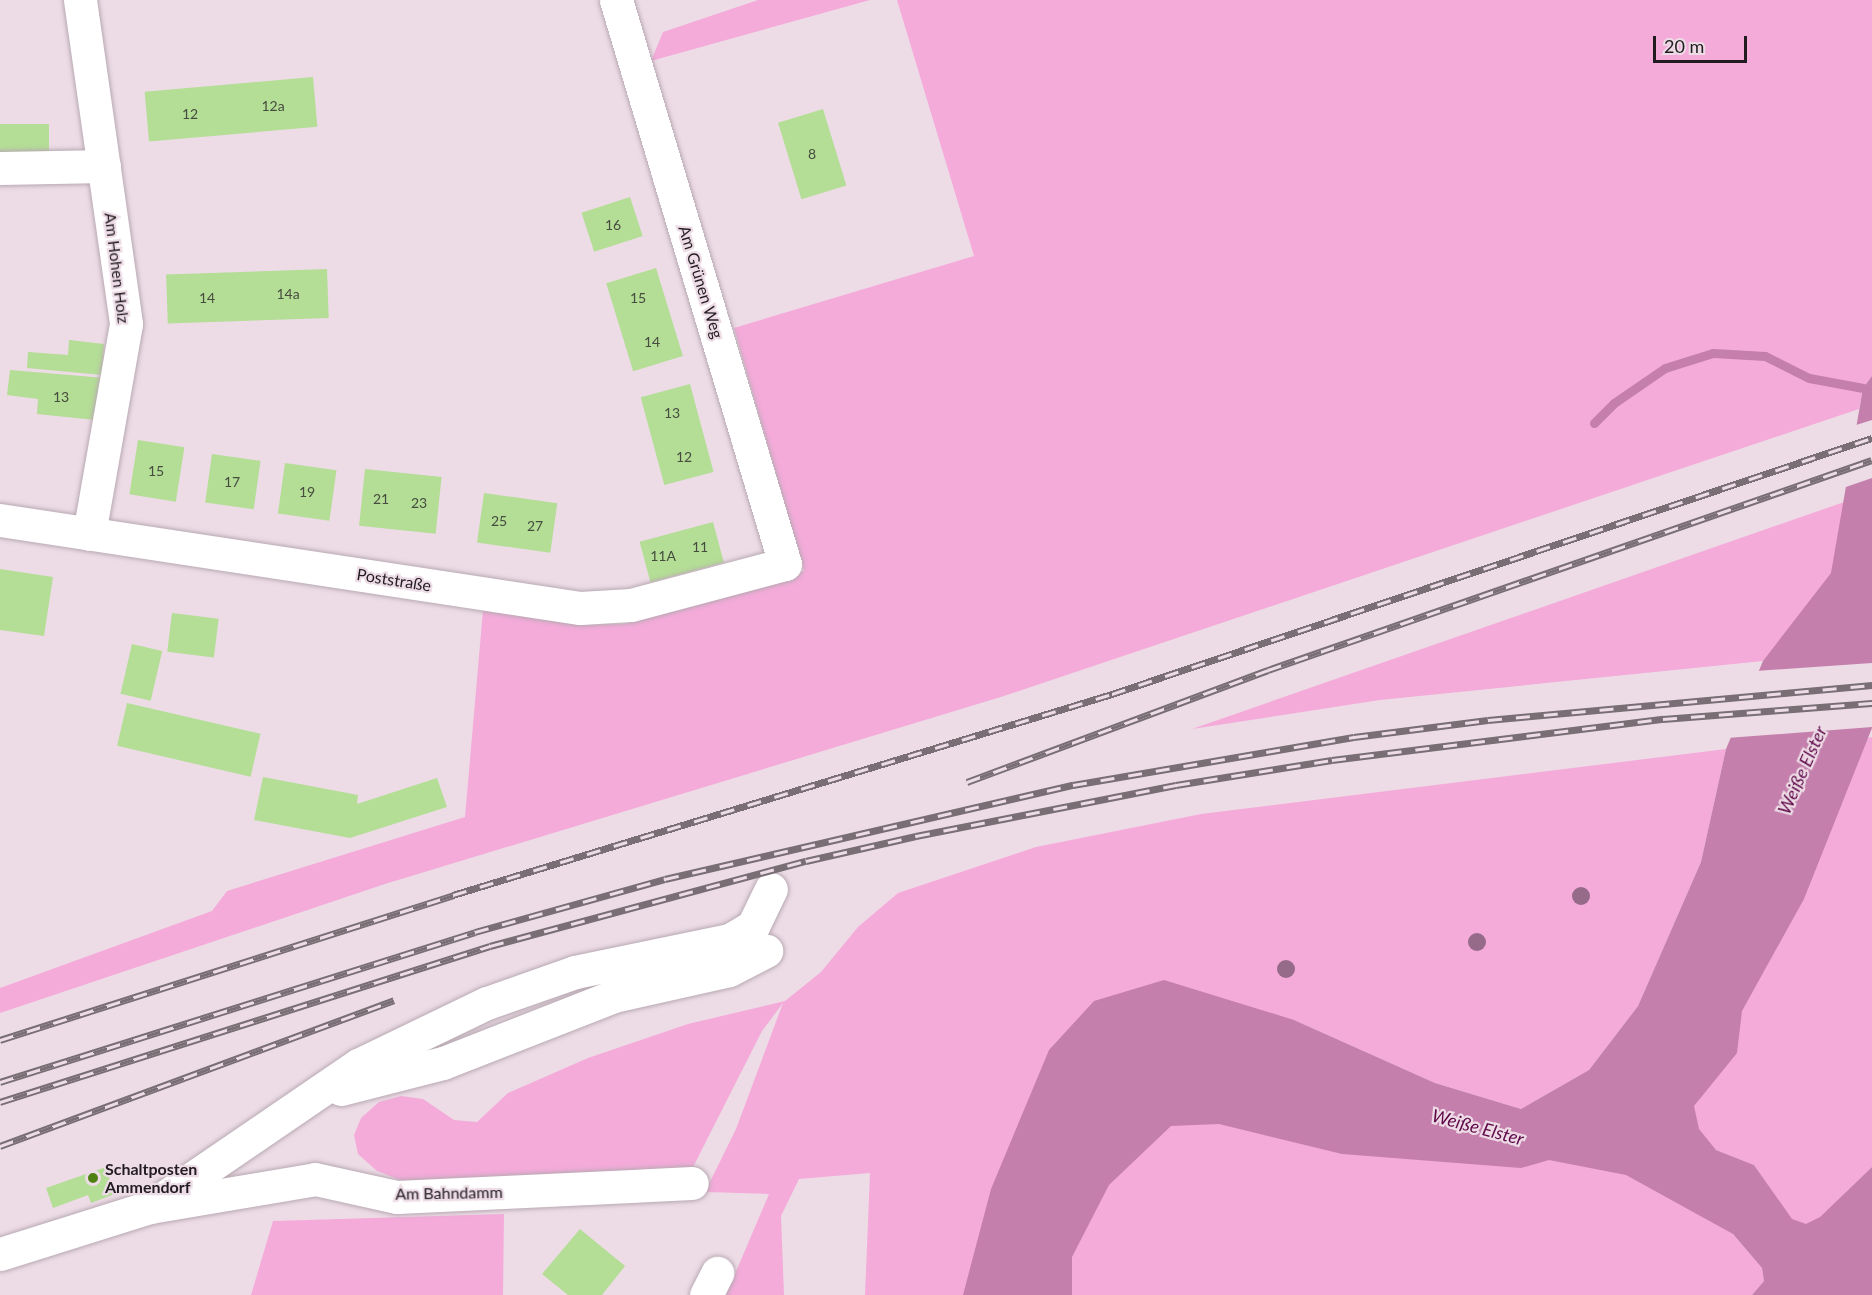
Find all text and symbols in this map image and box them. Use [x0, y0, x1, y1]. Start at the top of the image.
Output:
scale bar [1656, 24, 1750, 62]
text: 20 m [1664, 35, 1704, 57]
house number: 12a [261, 98, 285, 114]
house number: 12 [182, 106, 198, 122]
house number: 8 [808, 146, 816, 162]
street label: Am Hohen Holz [101, 211, 133, 325]
house number: 16 [605, 217, 621, 233]
street label: Am Grünen Weg [675, 223, 727, 341]
house number: 14a [276, 286, 300, 302]
house number: 14 [199, 290, 215, 306]
house number: 15 [630, 290, 646, 306]
house number: 14 [644, 334, 660, 350]
house number: 13 [53, 389, 69, 405]
house number: 13 [664, 405, 680, 421]
house number: 12 [676, 449, 692, 465]
house number: 15 [148, 463, 164, 479]
house number: 17 [224, 474, 240, 490]
house number: 19 [299, 484, 315, 500]
house number: 21 [373, 491, 389, 507]
house number: 23 [411, 495, 427, 511]
house number: 25 [491, 513, 507, 529]
house number: 27 [527, 518, 543, 534]
house number: 11 [692, 539, 708, 555]
house number: 11A [650, 548, 676, 564]
street label: Poststraße [355, 565, 433, 595]
water label: Weiße Elster [1773, 723, 1831, 817]
water label: Weiße Elster [1430, 1104, 1526, 1150]
place label: Schaltposten Ammendorf [105, 1159, 197, 1197]
marker: Schaltposten Ammendorf [86, 1171, 100, 1185]
street label: Am Bahndamm [395, 1182, 503, 1204]

